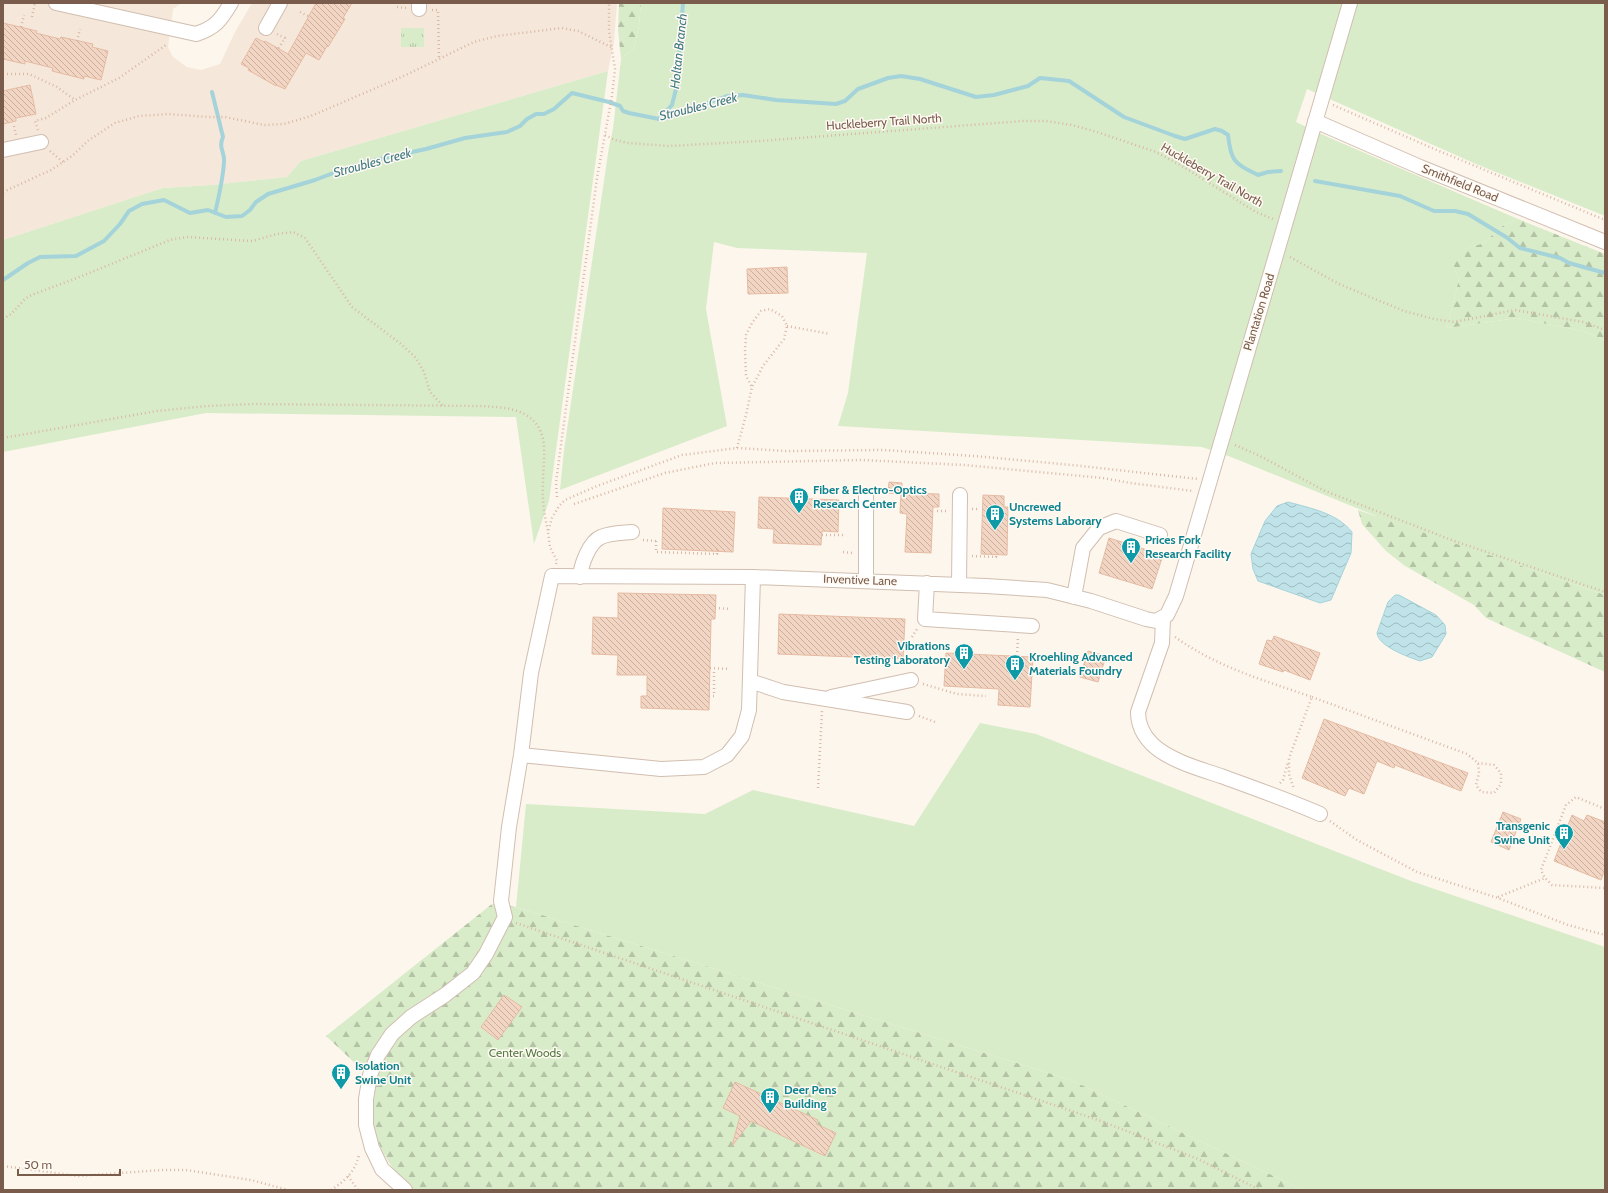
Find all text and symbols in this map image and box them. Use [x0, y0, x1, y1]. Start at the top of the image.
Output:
water label: Holtan Branch [666, 13, 690, 89]
water label: Stroubles Creek [657, 88, 739, 123]
street label: Huckleberry Trail North [826, 110, 942, 133]
street label: Huckleberry Trail North [1158, 139, 1266, 210]
water label: Stroubles Creek [331, 144, 413, 180]
street label: Smithfield Road [1420, 160, 1501, 205]
street label: Plantation Road [1240, 271, 1277, 352]
place label: Fiber & Electro-Optics Research Center [813, 482, 927, 511]
building icon: Fiber & Electro-Optics Research Center [788, 486, 810, 514]
place label: Uncrewed Systems Laborary [1009, 499, 1102, 528]
building icon: Uncrewed Systems Laborary [984, 503, 1006, 531]
place label: Prices Fork Research Facility [1145, 532, 1232, 561]
building icon: Prices Fork Research Facility [1120, 536, 1142, 564]
street label: Inventive Lane [823, 571, 897, 588]
place label: Vibrations Testing Laboratory [854, 638, 951, 667]
building icon: Vibrations Testing Laboratory [953, 642, 975, 670]
place label: Kroehling Advanced Materials Foundry [1029, 649, 1133, 678]
building icon: Kroehling Advanced Materials Foundry [1004, 653, 1026, 681]
place label: Transgenic Swine Unit [1494, 818, 1551, 847]
building icon: Transgenic Swine Unit [1553, 822, 1575, 850]
park label: Center Woods [489, 1045, 561, 1060]
place label: Isolation Swine Unit [355, 1058, 411, 1087]
building icon: Isolation Swine Unit [330, 1062, 352, 1090]
place label: Deer Pens Building [784, 1082, 836, 1111]
building icon: Deer Pens Building [759, 1086, 781, 1114]
scale bar [18, 1151, 120, 1177]
text: 50 m [24, 1157, 52, 1172]

